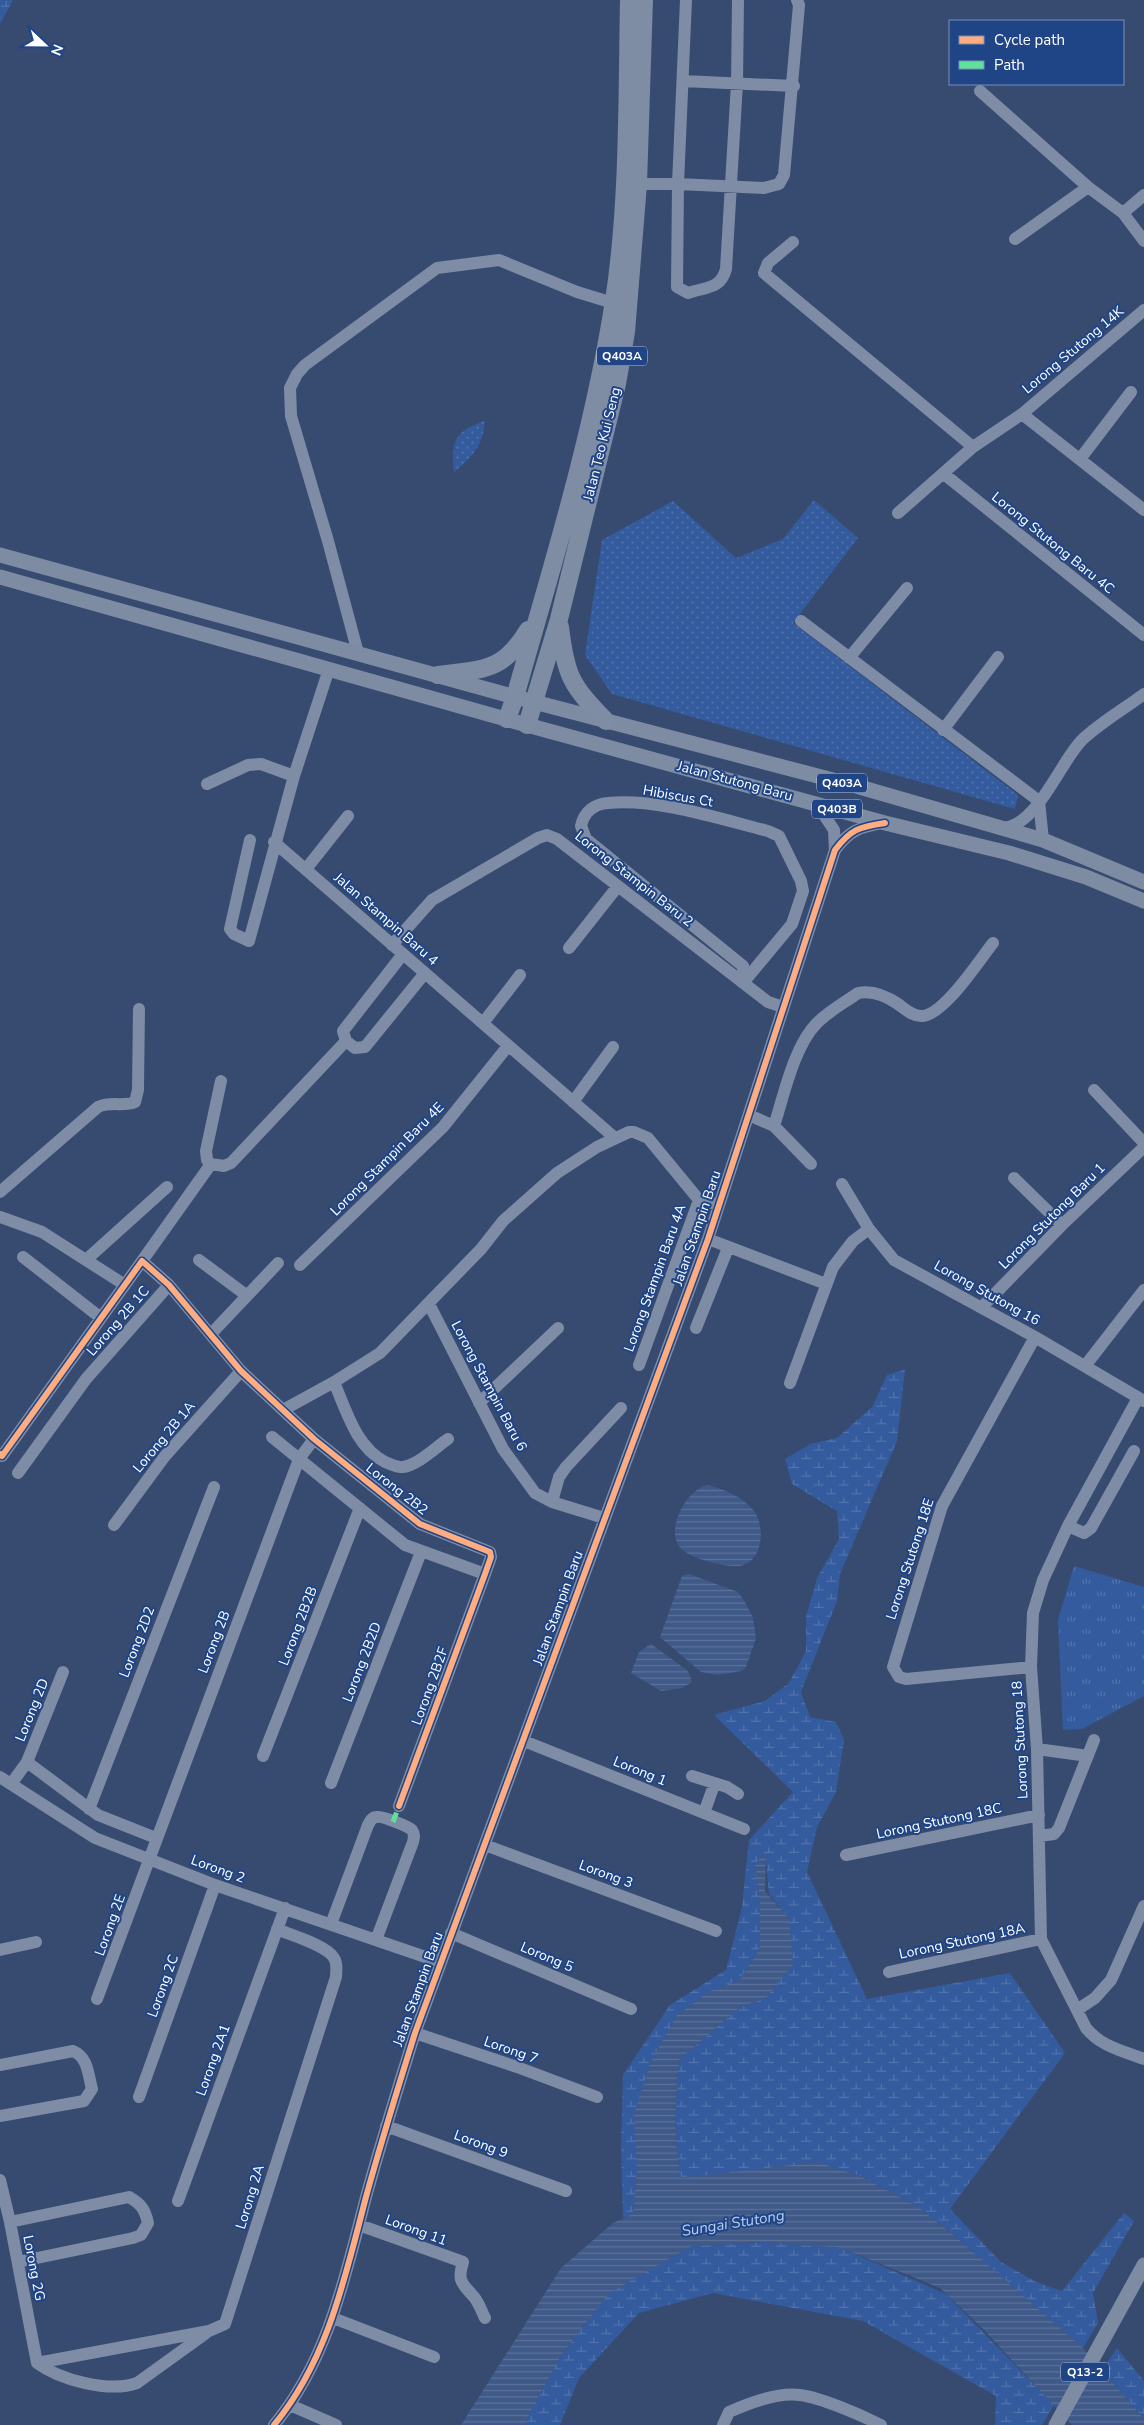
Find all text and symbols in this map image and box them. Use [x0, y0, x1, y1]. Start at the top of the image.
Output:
north arrow [20, 20, 70, 70]
legend [949, 20, 1124, 85]
text: Cycle path [994, 30, 1065, 50]
text: N [46, 41, 67, 58]
text: Path [994, 55, 1025, 75]
street label: Lorong Stutong 14K [1018, 302, 1128, 398]
road number: Q403A [597, 346, 647, 366]
street label: Jalan Teo Kui Seng [578, 385, 625, 504]
street label: Lorong Stutong Baru 4C [988, 488, 1118, 598]
street label: Jalan Stutong Baru [674, 756, 795, 806]
road number: Q403A [817, 774, 867, 792]
street label: Hibiscus Ct [641, 780, 715, 812]
road number: Q403B [812, 800, 862, 819]
street label: Lorong Stampin Baru 2 [571, 827, 697, 931]
street label: Jalan Stampin Baru 4 [329, 868, 442, 970]
street label: Lorong Stampin Baru 4E [326, 1098, 448, 1220]
street label: Lorong Stutong Baru 1 [995, 1159, 1109, 1273]
street label: Jalan Stampin Baru [668, 1168, 726, 1289]
street label: Lorong Stampin Baru 4A [619, 1202, 691, 1354]
street label: Lorong Stutong 16 [931, 1256, 1043, 1330]
street label: Lorong 2B 1C [82, 1282, 154, 1360]
street label: Lorong Stampin Baru 6 [446, 1317, 532, 1455]
street label: Lorong 2B 1A [128, 1397, 200, 1477]
street label: Lorong 2B2 [362, 1459, 432, 1519]
street label: Lorong Stutong 18E [881, 1496, 939, 1622]
street label: Jalan Stampin Baru [528, 1548, 588, 1669]
street label: Lorong 2B2B [274, 1584, 322, 1668]
street label: Lorong 2D2 [115, 1604, 159, 1680]
street label: Lorong 2B [193, 1608, 235, 1676]
street label: Lorong 2B2D [338, 1619, 386, 1705]
street label: Lorong 2B2F [407, 1644, 453, 1728]
street label: Lorong 2D [11, 1676, 53, 1744]
street label: Lorong Stutong 18 [1007, 1680, 1033, 1800]
street label: Lorong 1 [610, 1752, 670, 1790]
street label: Lorong Stutong 18C [875, 1798, 1003, 1844]
street label: Lorong 2 [188, 1850, 248, 1888]
street label: Lorong 3 [576, 1855, 636, 1893]
street label: Lorong 2E [90, 1892, 130, 1958]
street label: Lorong Stutong 18A [897, 1918, 1027, 1964]
street label: Jalan Stampin Baru [388, 1929, 448, 2050]
street label: Lorong 5 [517, 1937, 577, 1977]
street label: Lorong 2C [143, 1952, 183, 2020]
street label: Lorong 2A1 [191, 2022, 235, 2098]
street label: Lorong 7 [481, 2032, 541, 2068]
street label: Lorong 9 [451, 2125, 511, 2163]
street label: Lorong 2A [231, 2162, 269, 2232]
water label: Sungai Stutong [680, 2205, 786, 2241]
street label: Lorong 11 [382, 2210, 450, 2250]
street label: Lorong 2G [18, 2234, 50, 2302]
road number: Q13-2 [1061, 2362, 1109, 2382]

